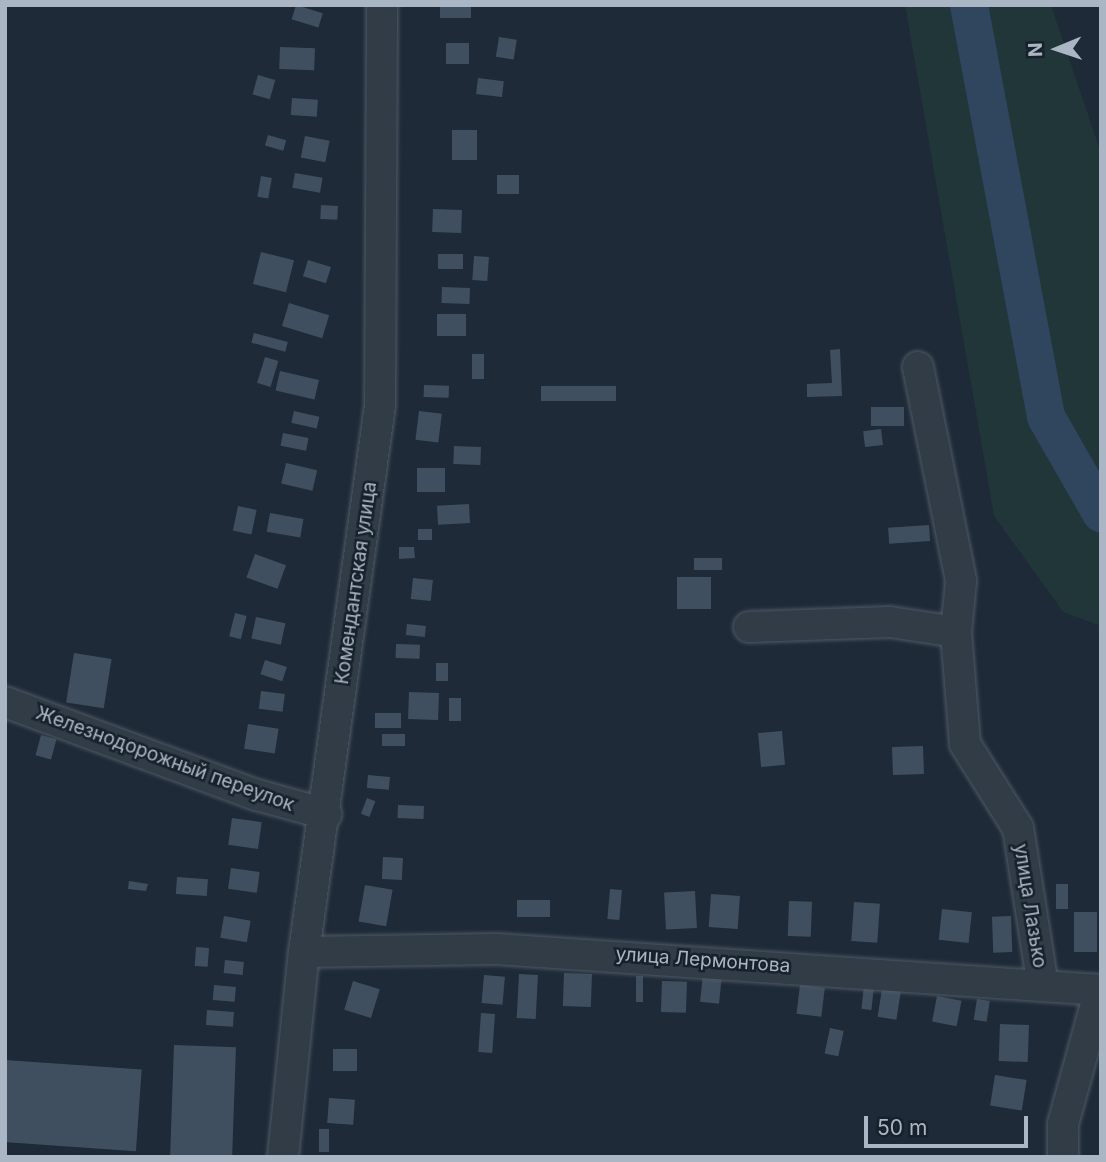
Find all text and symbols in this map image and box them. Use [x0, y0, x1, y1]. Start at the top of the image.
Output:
north arrow [1022, 14, 1092, 84]
text: N [1024, 42, 1047, 57]
street label: Комендантская улица [330, 480, 382, 686]
street label: Железнодорожный переулок [33, 702, 297, 816]
street label: улица Лазько [1009, 842, 1051, 970]
street label: улица Лермонтова [615, 943, 791, 977]
scale bar [868, 1102, 1032, 1146]
text: 50 m [877, 1115, 927, 1140]

